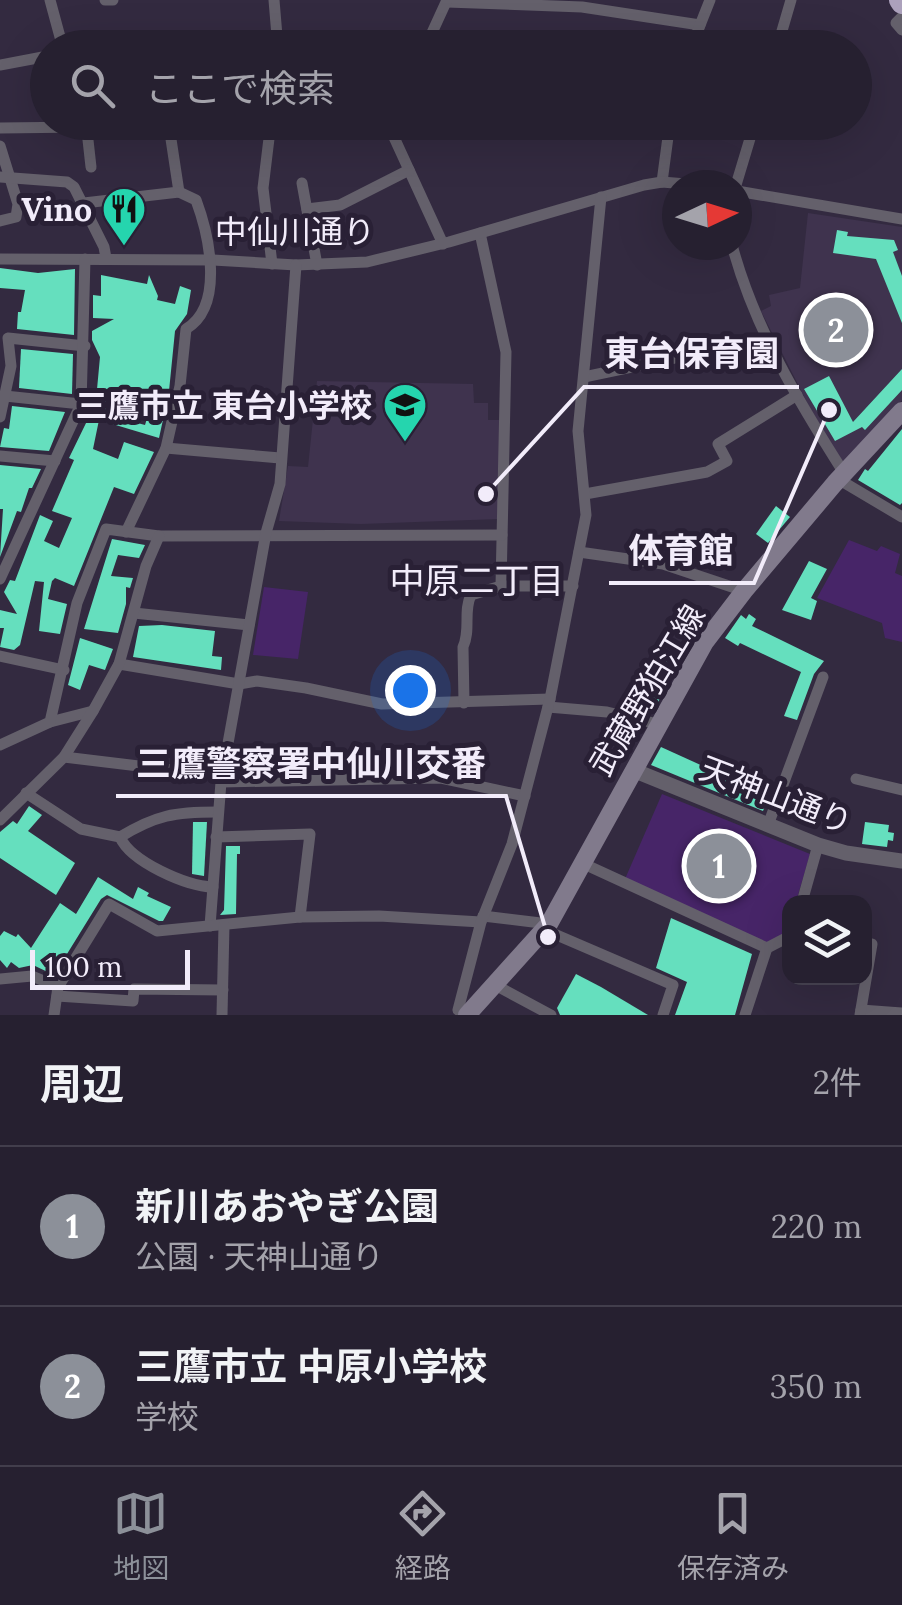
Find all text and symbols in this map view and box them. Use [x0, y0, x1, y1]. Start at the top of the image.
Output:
search box [30, 30, 872, 140]
icon: search [65, 58, 120, 113]
text: ここで検索 [145, 64, 335, 112]
north arrow [662, 170, 752, 260]
restaurant icon: Vino [101, 186, 147, 247]
place label: Vino [21, 189, 92, 230]
street label: 中仙川通り [215, 211, 375, 252]
pin: 2 [804, 292, 868, 368]
callout: 東台保育園 [584, 322, 799, 387]
text: 東台保育園 [604, 331, 780, 376]
school or university icon: 三鷹市立 東台小学校 [382, 382, 428, 443]
place label: 三鷹市立 東台小学校 [76, 385, 372, 426]
callout: 体育館 [609, 518, 754, 583]
text: 体育館 [628, 528, 734, 573]
district label: 中原二丁目 [389, 558, 565, 603]
street label: 武蔵野狛江線 [580, 597, 714, 783]
your location [385, 665, 436, 716]
callout: 三鷹警察署中仙川交番 [116, 731, 506, 796]
text: 三鷹警察署中仙川交番 [136, 741, 486, 786]
street label: 天神山通り [694, 747, 858, 843]
pin: 1 [686, 828, 752, 904]
map controls [782, 895, 872, 985]
button: layers [782, 895, 872, 985]
scale bar [30, 945, 190, 990]
text: 100 m [45, 949, 122, 985]
text: 周辺 [40, 1057, 124, 1111]
text: 2件 [813, 1062, 862, 1103]
text: 新川あおやぎ公園 [135, 1182, 439, 1230]
text: 1 [66, 1206, 79, 1247]
text: 220 m [771, 1206, 862, 1247]
text: 公園 · 天神山通り [135, 1236, 384, 1277]
text: 三鷹市立 中原小学校 [135, 1342, 487, 1390]
text: 2 [64, 1366, 81, 1407]
text: 350 m [770, 1366, 862, 1407]
text: 学校 [135, 1396, 199, 1437]
tab: 地図 [113, 1486, 169, 1586]
tab: 経路 [395, 1486, 451, 1586]
tab: 保存済み [677, 1486, 789, 1586]

